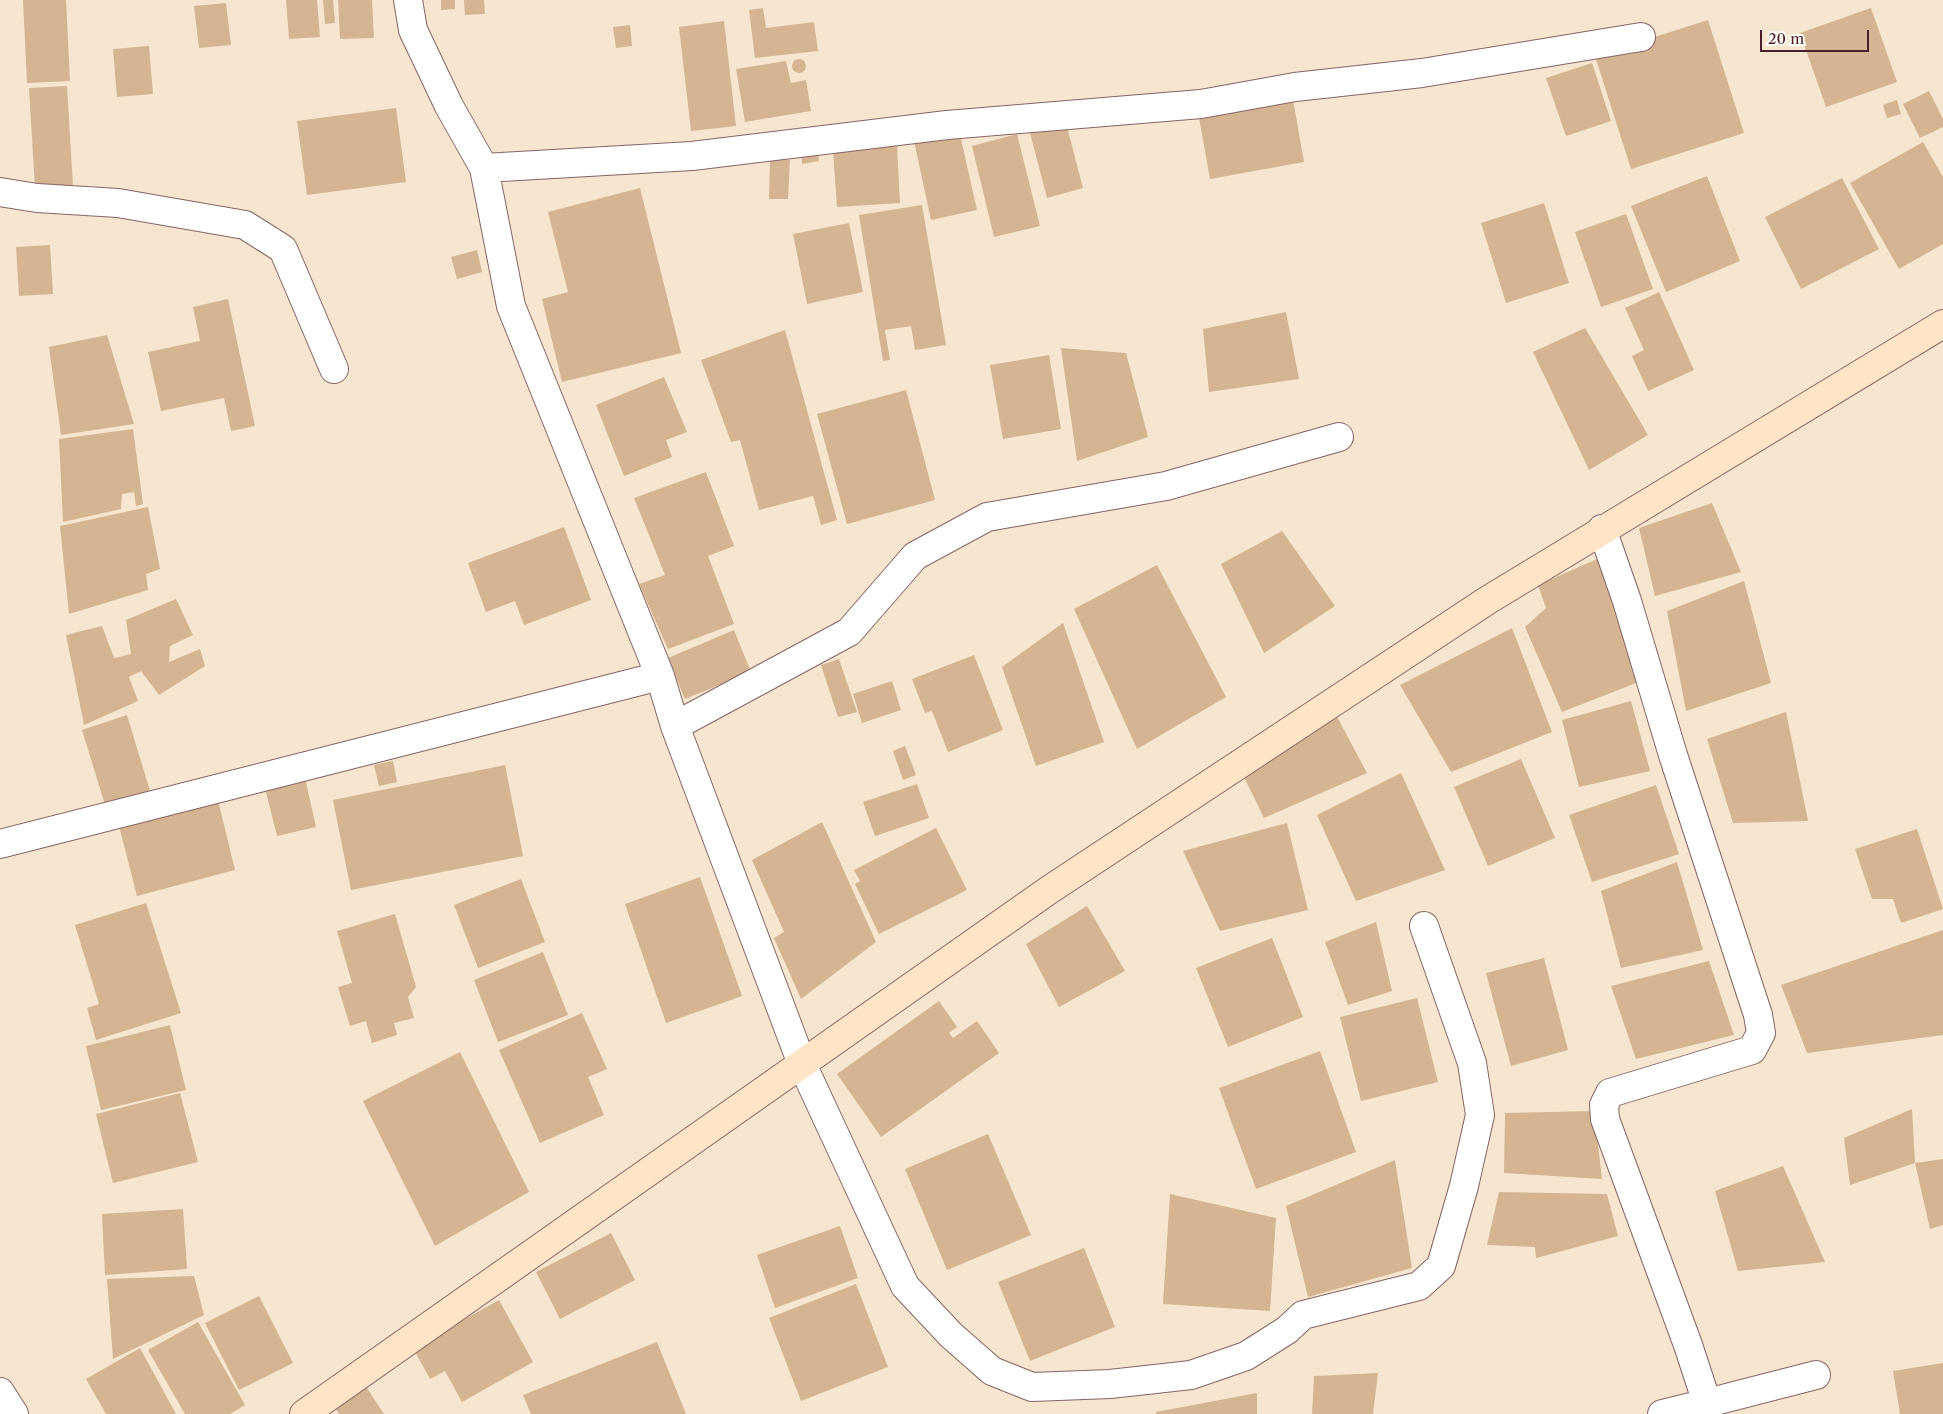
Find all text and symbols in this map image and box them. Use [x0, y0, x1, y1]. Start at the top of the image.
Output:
scale bar [1763, 20, 1872, 52]
text: 20 m [1768, 29, 1804, 48]

